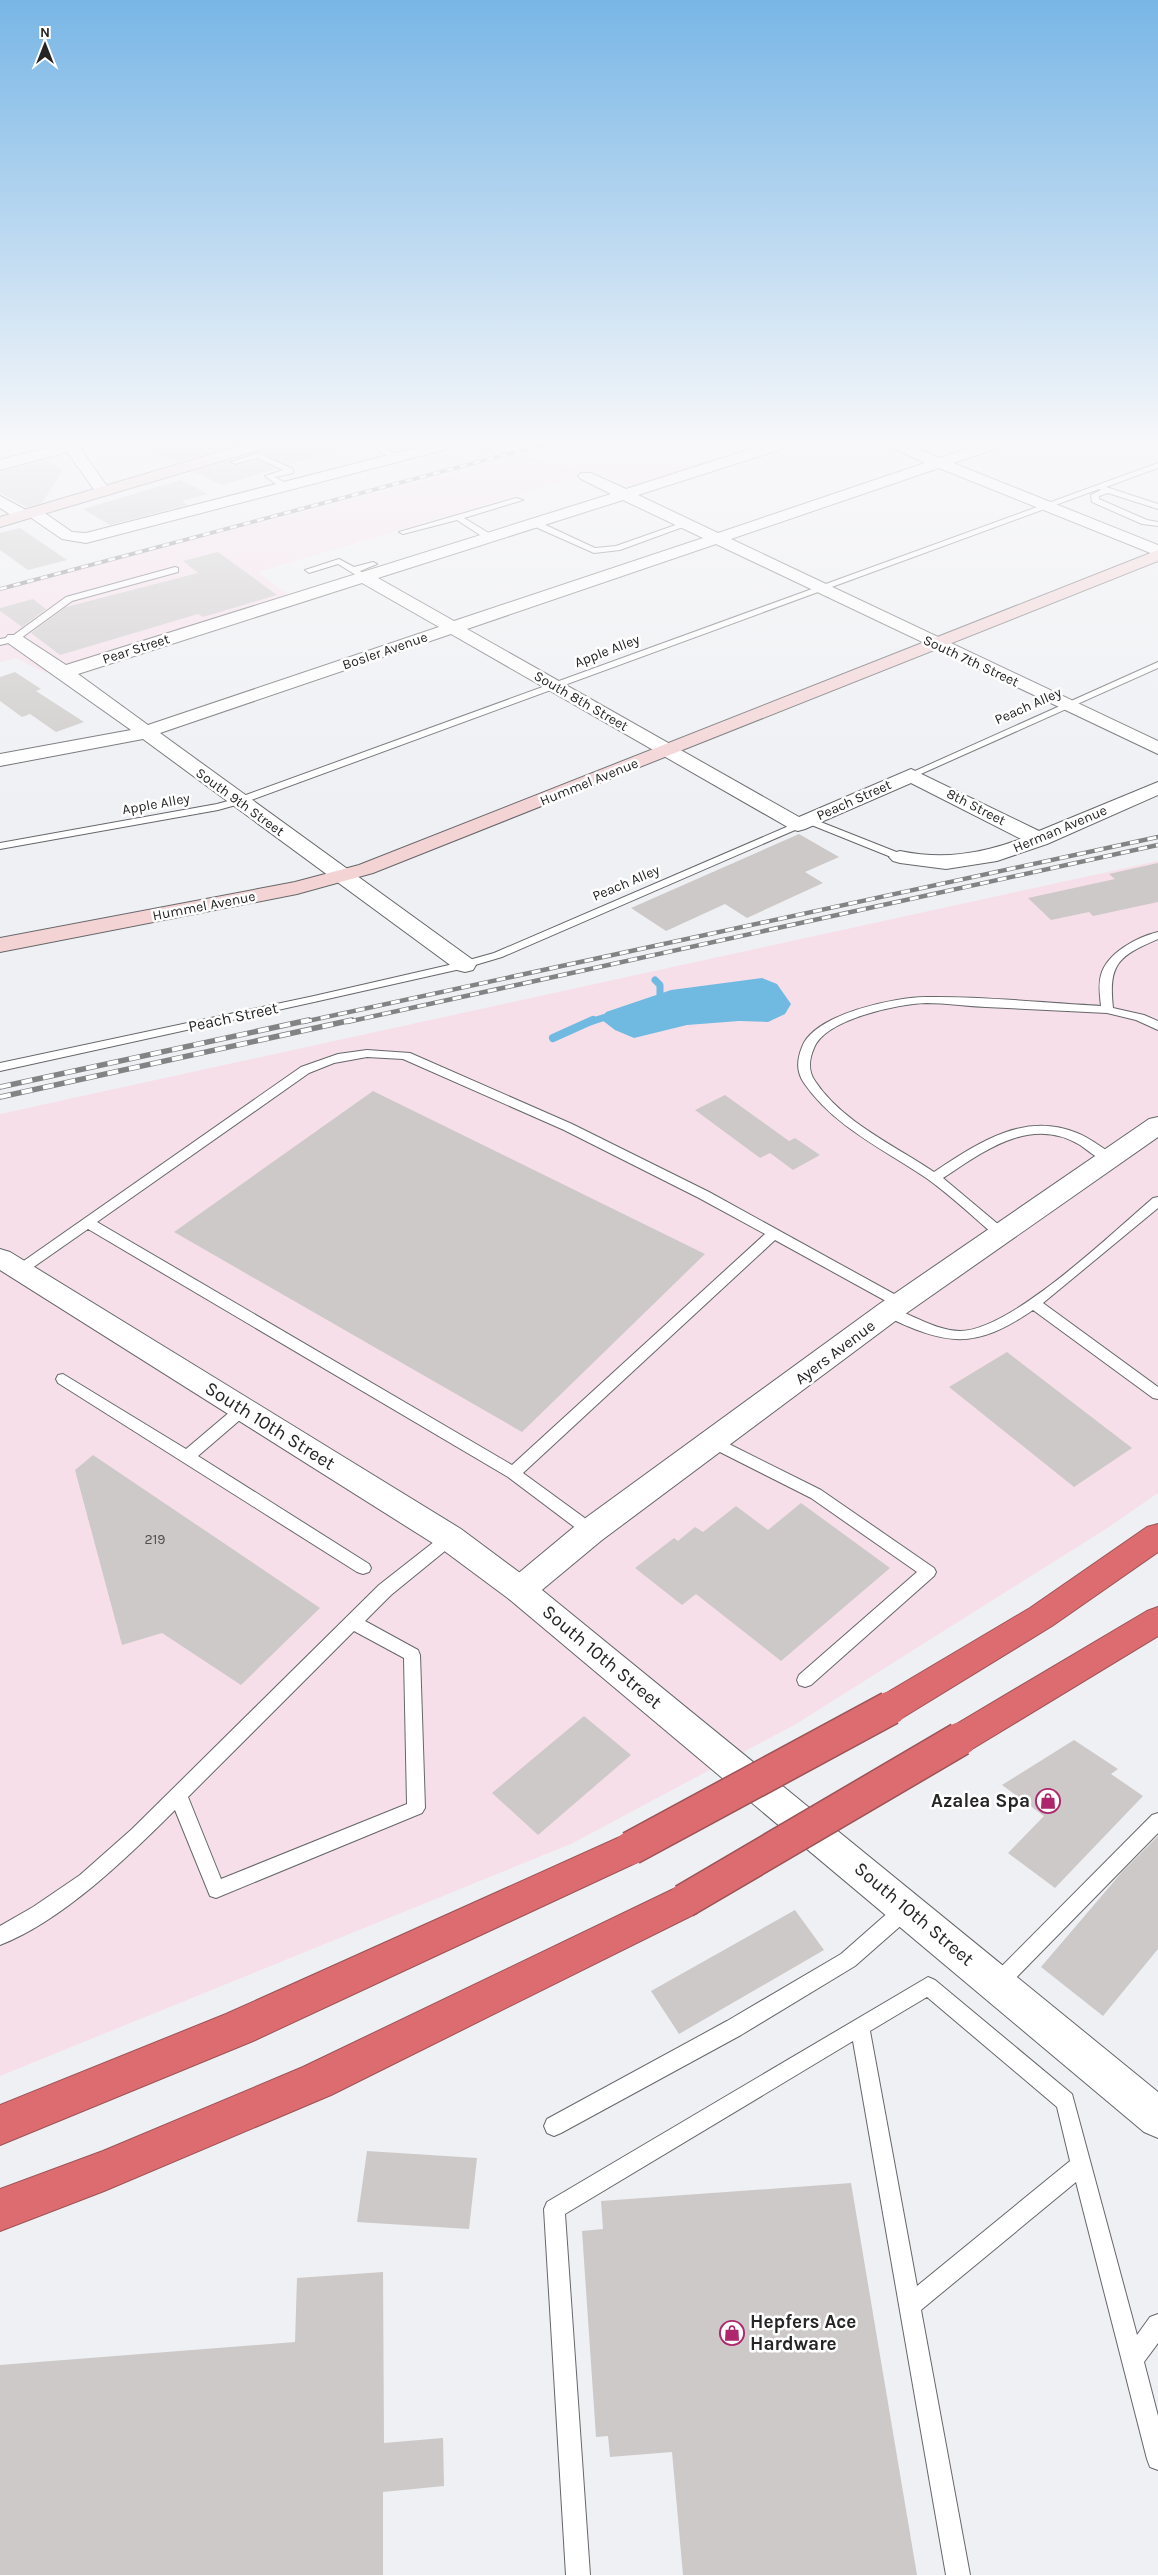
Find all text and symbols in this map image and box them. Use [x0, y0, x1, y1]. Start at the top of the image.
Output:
north arrow [20, 20, 70, 70]
text: N [40, 24, 50, 41]
street label: Bosler Avenue [340, 628, 430, 674]
street label: Pear Street [100, 630, 172, 668]
street label: Apple Alley [572, 631, 642, 671]
street label: South 7th Street [920, 631, 1022, 691]
street label: South 8th Street [531, 667, 631, 735]
street label: Peach Alley [992, 684, 1064, 728]
street label: Hummel Avenue [537, 755, 641, 809]
street label: South 9th Street [192, 764, 288, 840]
street label: Peach Street [814, 776, 894, 824]
street label: 8th Street [944, 785, 1008, 829]
street label: Apple Alley [121, 790, 192, 818]
street label: Herman Avenue [1011, 802, 1109, 856]
street label: Peach Alley [590, 861, 663, 905]
street label: Hummel Avenue [151, 888, 257, 924]
street label: Peach Street [186, 998, 280, 1036]
street label: Ayers Avenue [791, 1316, 879, 1388]
street label: South 10th Street [201, 1377, 339, 1475]
house number: 219 [145, 1531, 165, 1548]
street label: South 10th Street [538, 1601, 666, 1713]
shop icon: Azalea Spa [1035, 1788, 1061, 1814]
place label: Azalea Spa [931, 1790, 1030, 1812]
street label: South 10th Street [850, 1858, 978, 1970]
place label: Hepfers Ace Hardware [750, 2311, 856, 2355]
shop icon: Hepfers Ace Hardware [719, 2320, 745, 2346]

